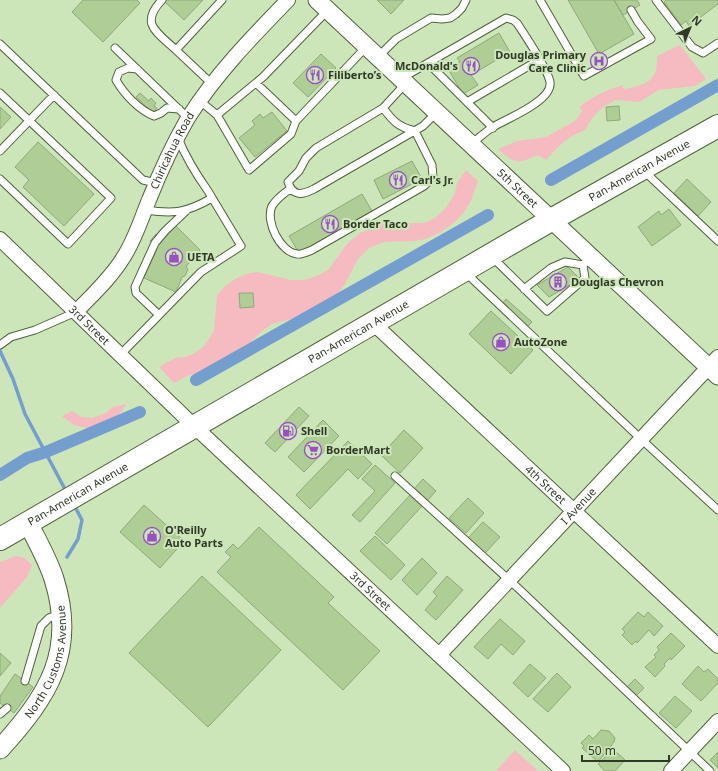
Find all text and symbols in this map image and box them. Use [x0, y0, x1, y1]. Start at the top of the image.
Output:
north arrow [670, 8, 710, 48]
text: N [689, 12, 706, 29]
place label: Douglas Primary Care Clinic [495, 47, 587, 75]
hospital icon: Douglas Primary Care Clinic [589, 51, 609, 71]
restaurant icon: McDonald's [461, 56, 481, 76]
place label: McDonald's [395, 58, 458, 73]
restaurant icon: Filiberto’s [305, 65, 325, 85]
place label: Filiberto’s [328, 67, 382, 82]
street label: Chiricahua Road [146, 109, 197, 191]
street label: Pan-American Avenue [586, 135, 692, 204]
street label: 5th Street [494, 165, 542, 211]
restaurant icon: Carl's Jr. [388, 170, 408, 190]
place label: Carl's Jr. [411, 172, 454, 187]
restaurant icon: Border Taco [320, 214, 340, 234]
place label: Border Taco [343, 216, 408, 231]
shop icon: UETA [164, 247, 184, 267]
place label: UETA [187, 249, 215, 264]
building icon: Douglas Chevron [548, 272, 568, 292]
place label: Douglas Chevron [571, 274, 664, 289]
street label: Pan-American Avenue [305, 296, 411, 366]
street label: 3rd Street [66, 302, 113, 348]
shop icon: AutoZone [491, 332, 511, 352]
place label: AutoZone [514, 334, 568, 349]
fuel station icon: Shell [278, 421, 298, 441]
place label: Shell [301, 423, 327, 438]
supermarket icon: BorderMart [303, 440, 323, 460]
place label: BorderMart [326, 442, 390, 457]
street label: Pan-American Avenue [25, 458, 131, 529]
street label: 4th Street [522, 461, 570, 507]
street label: I Avenue [557, 484, 599, 527]
place label: O'Reilly Auto Parts [165, 522, 223, 550]
shop icon: O'Reilly Auto Parts [142, 526, 162, 546]
street label: 3rd Street [347, 568, 395, 614]
street label: North Customs Avenue [21, 604, 69, 721]
scale bar [582, 737, 669, 763]
text: 50 m [588, 742, 616, 759]

